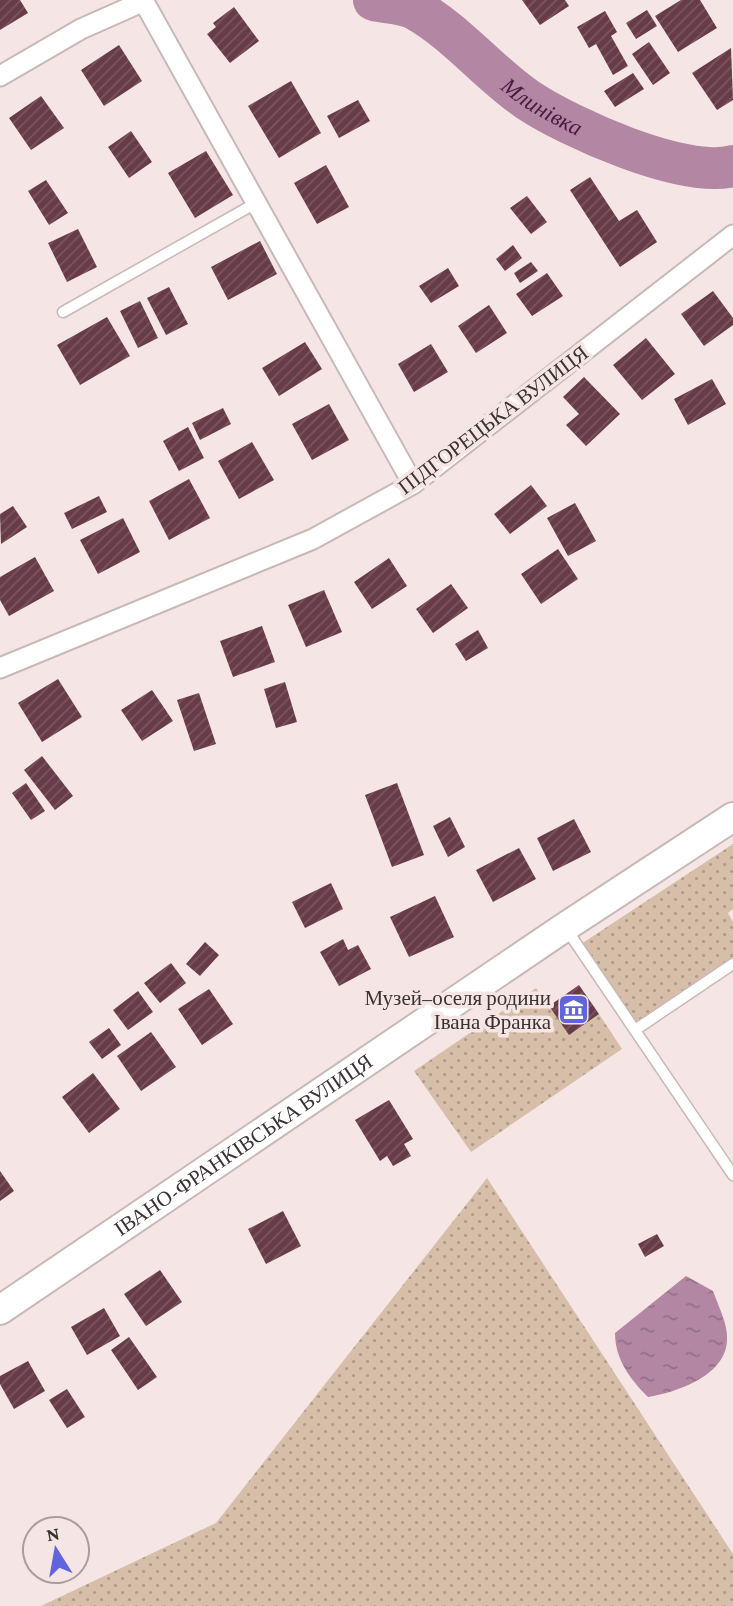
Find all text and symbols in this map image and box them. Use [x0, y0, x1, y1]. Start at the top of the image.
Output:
water label: Млинівка [496, 71, 587, 141]
street label: ПІДГОРЕЦЬКА ВУЛИЦЯ [393, 341, 593, 499]
place label: Музей–оселя родини Івана Франка [364, 986, 552, 1034]
museum icon: Музей–оселя родини Івана Франка [557, 993, 591, 1027]
street label: ІВАНО-ФРАНКІВСЬКА ВУЛИЦЯ [110, 1049, 377, 1241]
north arrow [21, 1515, 91, 1585]
text: N [44, 1522, 61, 1545]

